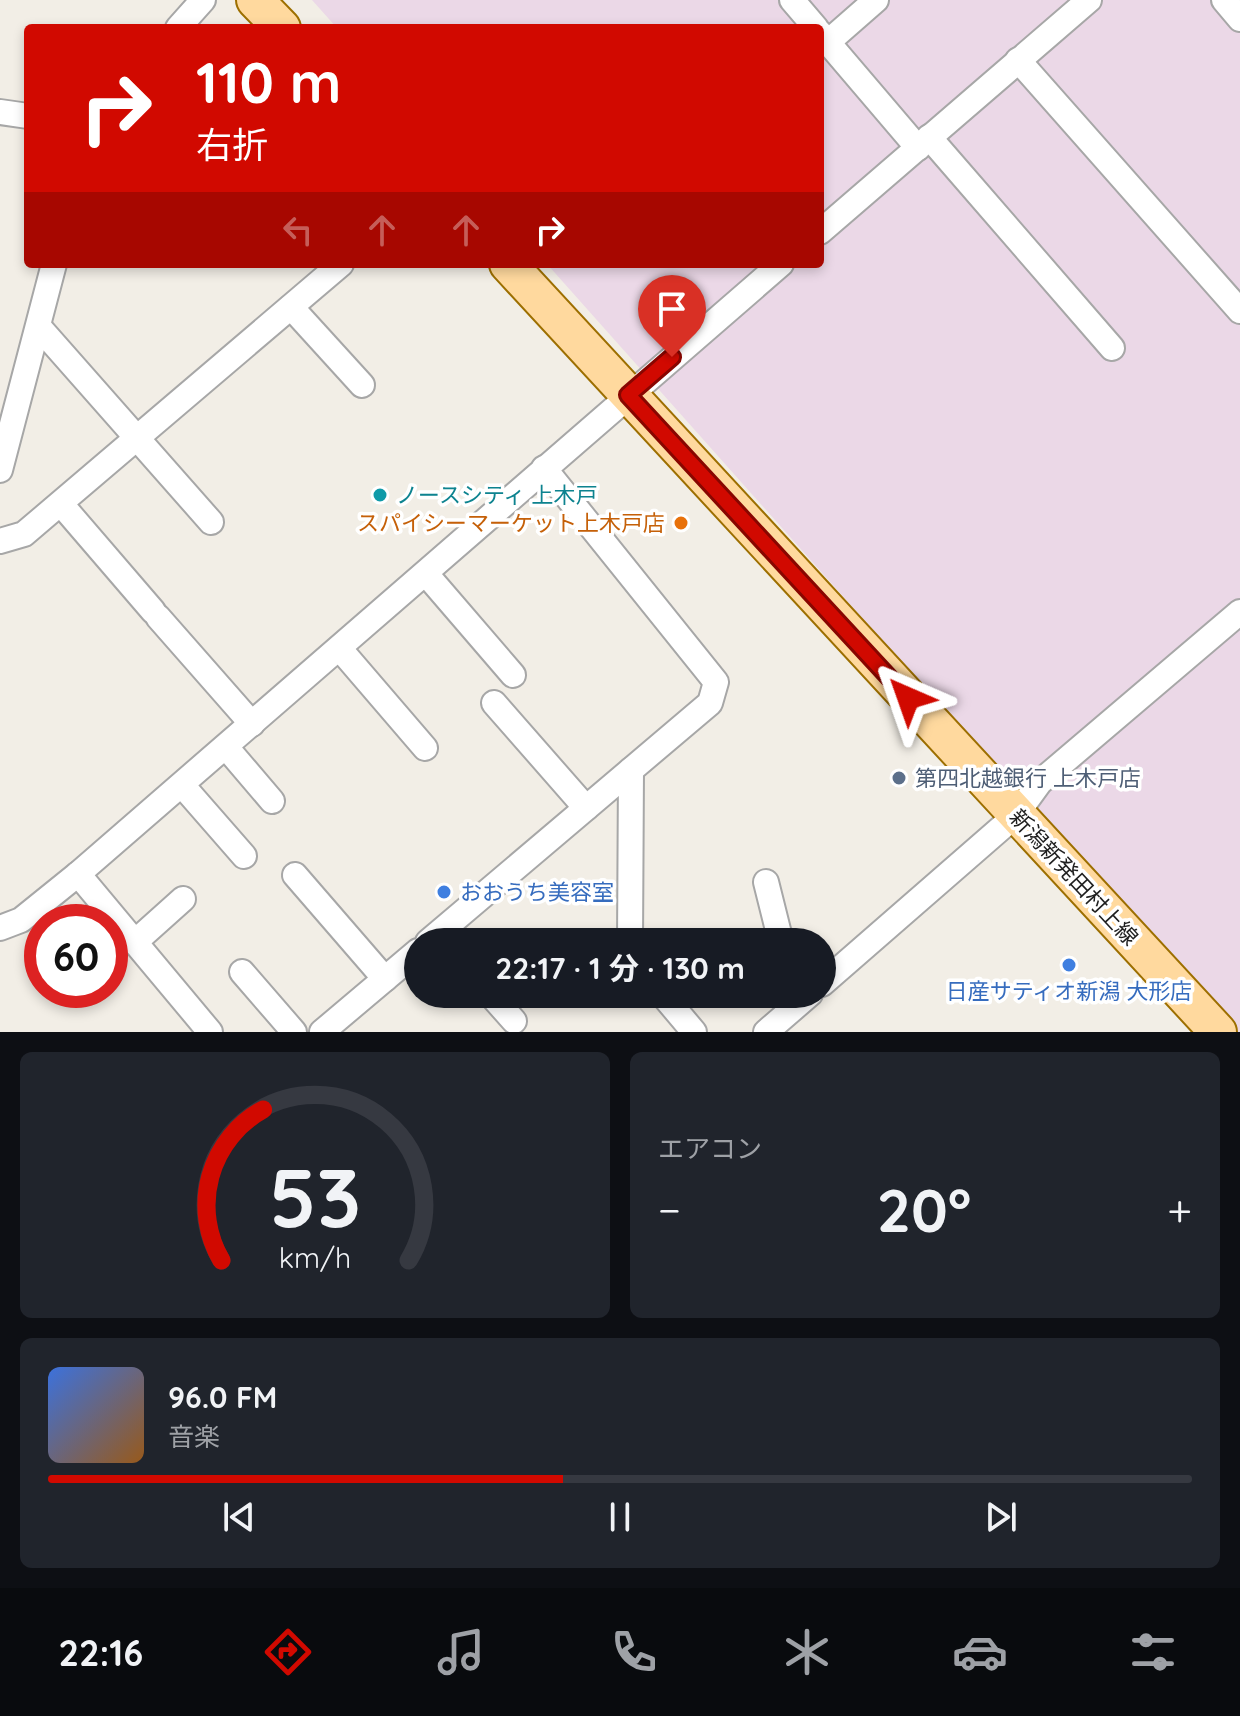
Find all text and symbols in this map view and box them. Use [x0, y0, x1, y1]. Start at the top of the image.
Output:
text: 110 m [196, 47, 341, 117]
icon: right [64, 56, 168, 160]
text: 右折 [196, 122, 268, 167]
icon: left [276, 208, 320, 252]
icon: ahead [360, 208, 404, 252]
icon: ahead [444, 208, 488, 252]
icon: right [528, 208, 572, 252]
pin [638, 275, 706, 357]
icon: arrive [650, 287, 694, 331]
place label: ノースシティ 上木戸 [396, 481, 598, 509]
marker: ノースシティ 上木戸 [371, 486, 389, 504]
place label: スパイシーマーケット上木戸店 [357, 509, 665, 537]
marker: スパイシーマーケット上木戸店 [672, 514, 690, 532]
position arrow [866, 656, 950, 740]
place label: 第四北越銀行 上木戸店 [915, 764, 1141, 792]
marker: 第四北越銀行 上木戸店 [890, 769, 908, 787]
street label: 新潟新発田村上線 [1004, 803, 1144, 951]
place label: おおうち美容室 [460, 878, 614, 906]
marker: おおうち美容室 [435, 883, 453, 901]
speed limit sign: 60 [24, 904, 128, 1008]
text: 22:17 · 1 分 · 130 m [495, 949, 745, 987]
marker: 日産サティオ新潟 大形店 [1060, 956, 1078, 974]
place label: 日産サティオ新潟 大形店 [946, 977, 1192, 1005]
text: エアコン [658, 1132, 762, 1165]
text: 53 [269, 1144, 361, 1248]
text: 20° [877, 1172, 971, 1247]
text: − [658, 1182, 681, 1237]
text: + [1167, 1182, 1192, 1237]
text: km/h [279, 1239, 351, 1275]
text: 96.0 FM [168, 1378, 277, 1416]
text: 音楽 [168, 1420, 220, 1453]
icon: previous [217, 1495, 261, 1539]
icon: pause [598, 1495, 642, 1539]
icon: next [979, 1495, 1023, 1539]
icon: directions [260, 1624, 316, 1680]
icon: music [433, 1624, 489, 1680]
icon: phone [606, 1624, 662, 1680]
icon: climate [779, 1624, 835, 1680]
icon: car [952, 1624, 1008, 1680]
icon: filters [1125, 1624, 1181, 1680]
text: 22:16 [59, 1630, 143, 1675]

